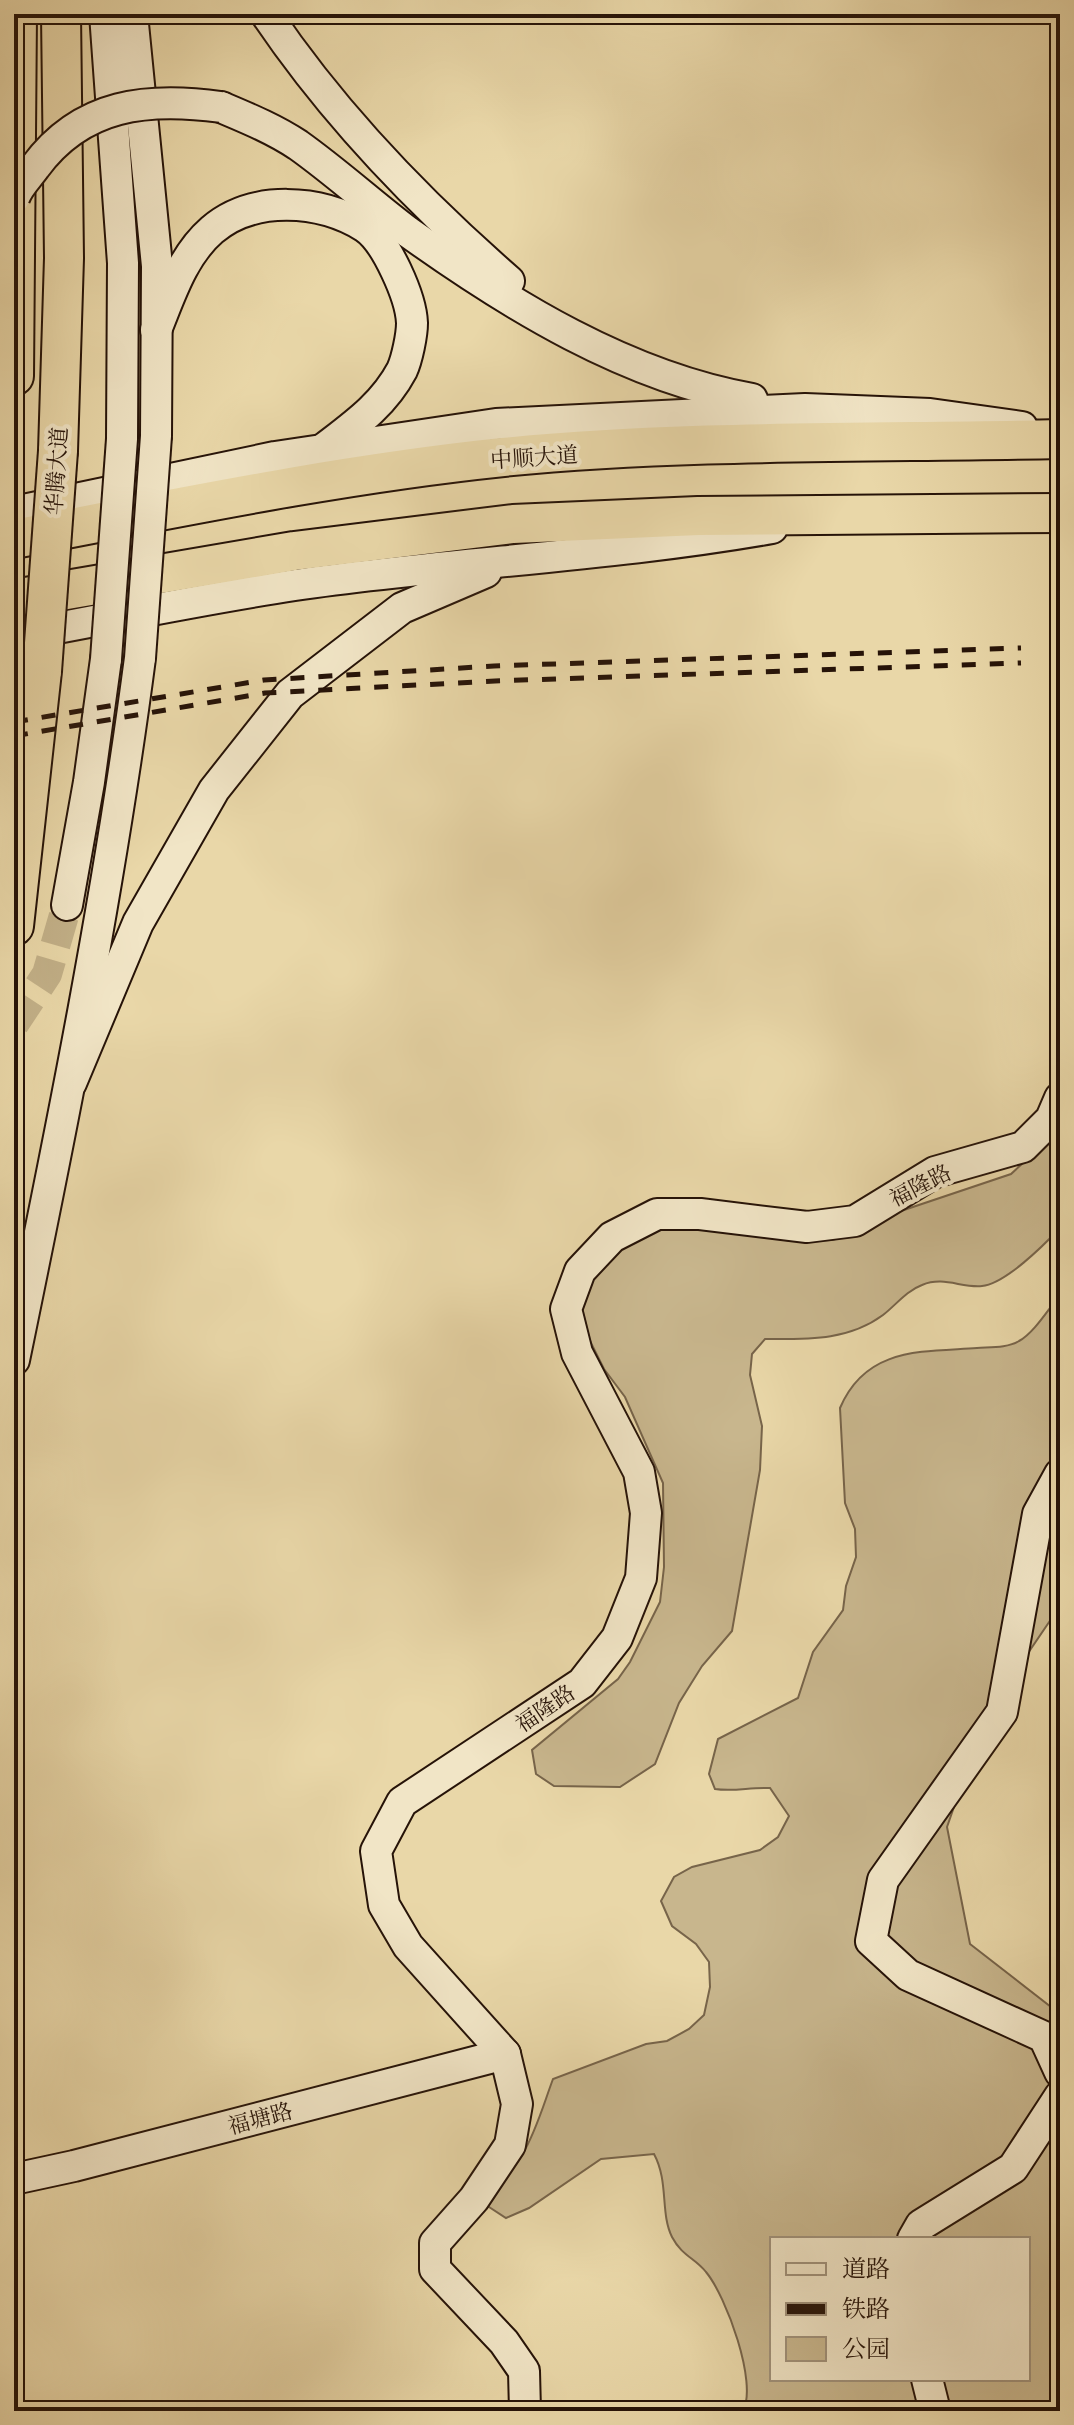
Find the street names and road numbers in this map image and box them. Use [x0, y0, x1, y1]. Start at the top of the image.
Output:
street label: 华腾大道 [40, 426, 73, 516]
street label: 中顺大道 [489, 441, 579, 474]
street label: 福隆路 [885, 1158, 956, 1212]
street label: 福隆路 [510, 1679, 580, 1738]
street label: 福塘路 [225, 2097, 296, 2140]

